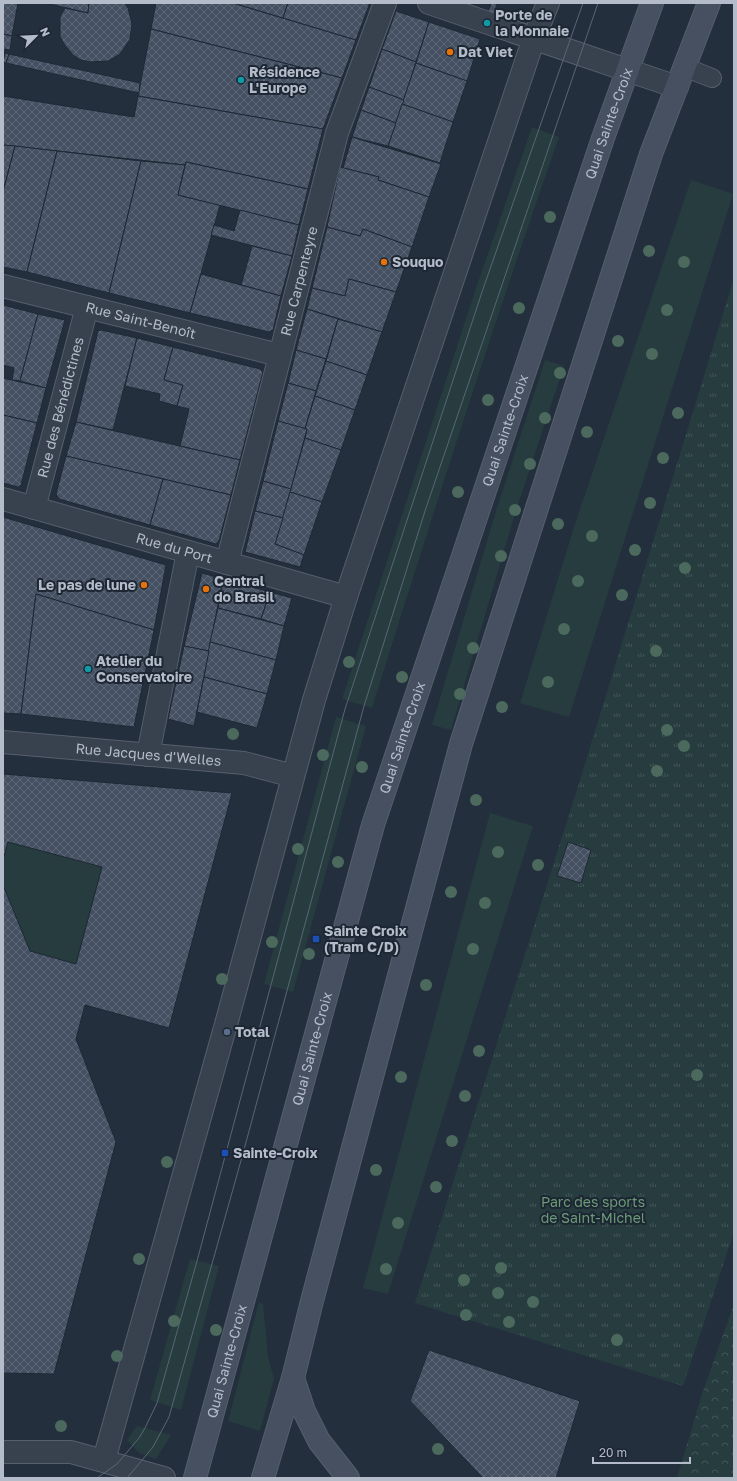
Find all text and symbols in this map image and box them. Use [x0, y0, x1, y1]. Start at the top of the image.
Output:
place label: Porte de la Monnaie [495, 6, 569, 39]
north arrow [16, 16, 56, 56]
marker: Porte de la Monnaie [482, 18, 492, 28]
text: N [38, 25, 53, 38]
place label: Dat Viet [458, 43, 513, 60]
marker: Dat Viet [445, 47, 455, 57]
place label: Résidence L'Europe [249, 63, 320, 96]
street label: Quai Sainte-Croix [581, 65, 636, 181]
marker: Résidence L'Europe [236, 75, 246, 85]
street label: Rue Carpenteyre [276, 224, 321, 337]
place label: Souquo [392, 253, 443, 270]
marker: Souquo [379, 257, 389, 267]
street label: Rue Saint-Benoît [84, 298, 198, 342]
street label: Rue des Bénédictines [33, 335, 87, 480]
street label: Quai Sainte-Croix [478, 372, 531, 488]
street label: Rue du Port [134, 528, 214, 566]
place label: Central do Brasil [214, 572, 274, 605]
place label: Le pas de lune [38, 576, 136, 593]
marker: Le pas de lune [139, 580, 149, 590]
marker: Central do Brasil [201, 584, 211, 594]
place label: Atelier du Conservatoire [96, 652, 192, 685]
marker: Atelier du Conservatoire [83, 664, 93, 674]
street label: Quai Sainte-Croix [375, 679, 429, 796]
street label: Rue Jacques d'Welles [75, 739, 222, 769]
place label: Sainte Croix (Tram C/D) [324, 922, 407, 955]
marker: Sainte Croix (Tram C/D) [311, 934, 321, 944]
street label: Quai Sainte-Croix [288, 990, 335, 1107]
place label: Total [235, 1023, 270, 1040]
marker: Total [222, 1027, 232, 1037]
place label: Sainte-Croix [233, 1144, 318, 1161]
marker: Sainte-Croix [220, 1148, 230, 1158]
park label: Parc des sports de Saint-Michel [541, 1193, 645, 1226]
street label: Quai Sainte-Croix [203, 1302, 250, 1420]
scale bar [593, 1439, 690, 1465]
text: 20 m [599, 1445, 627, 1460]

